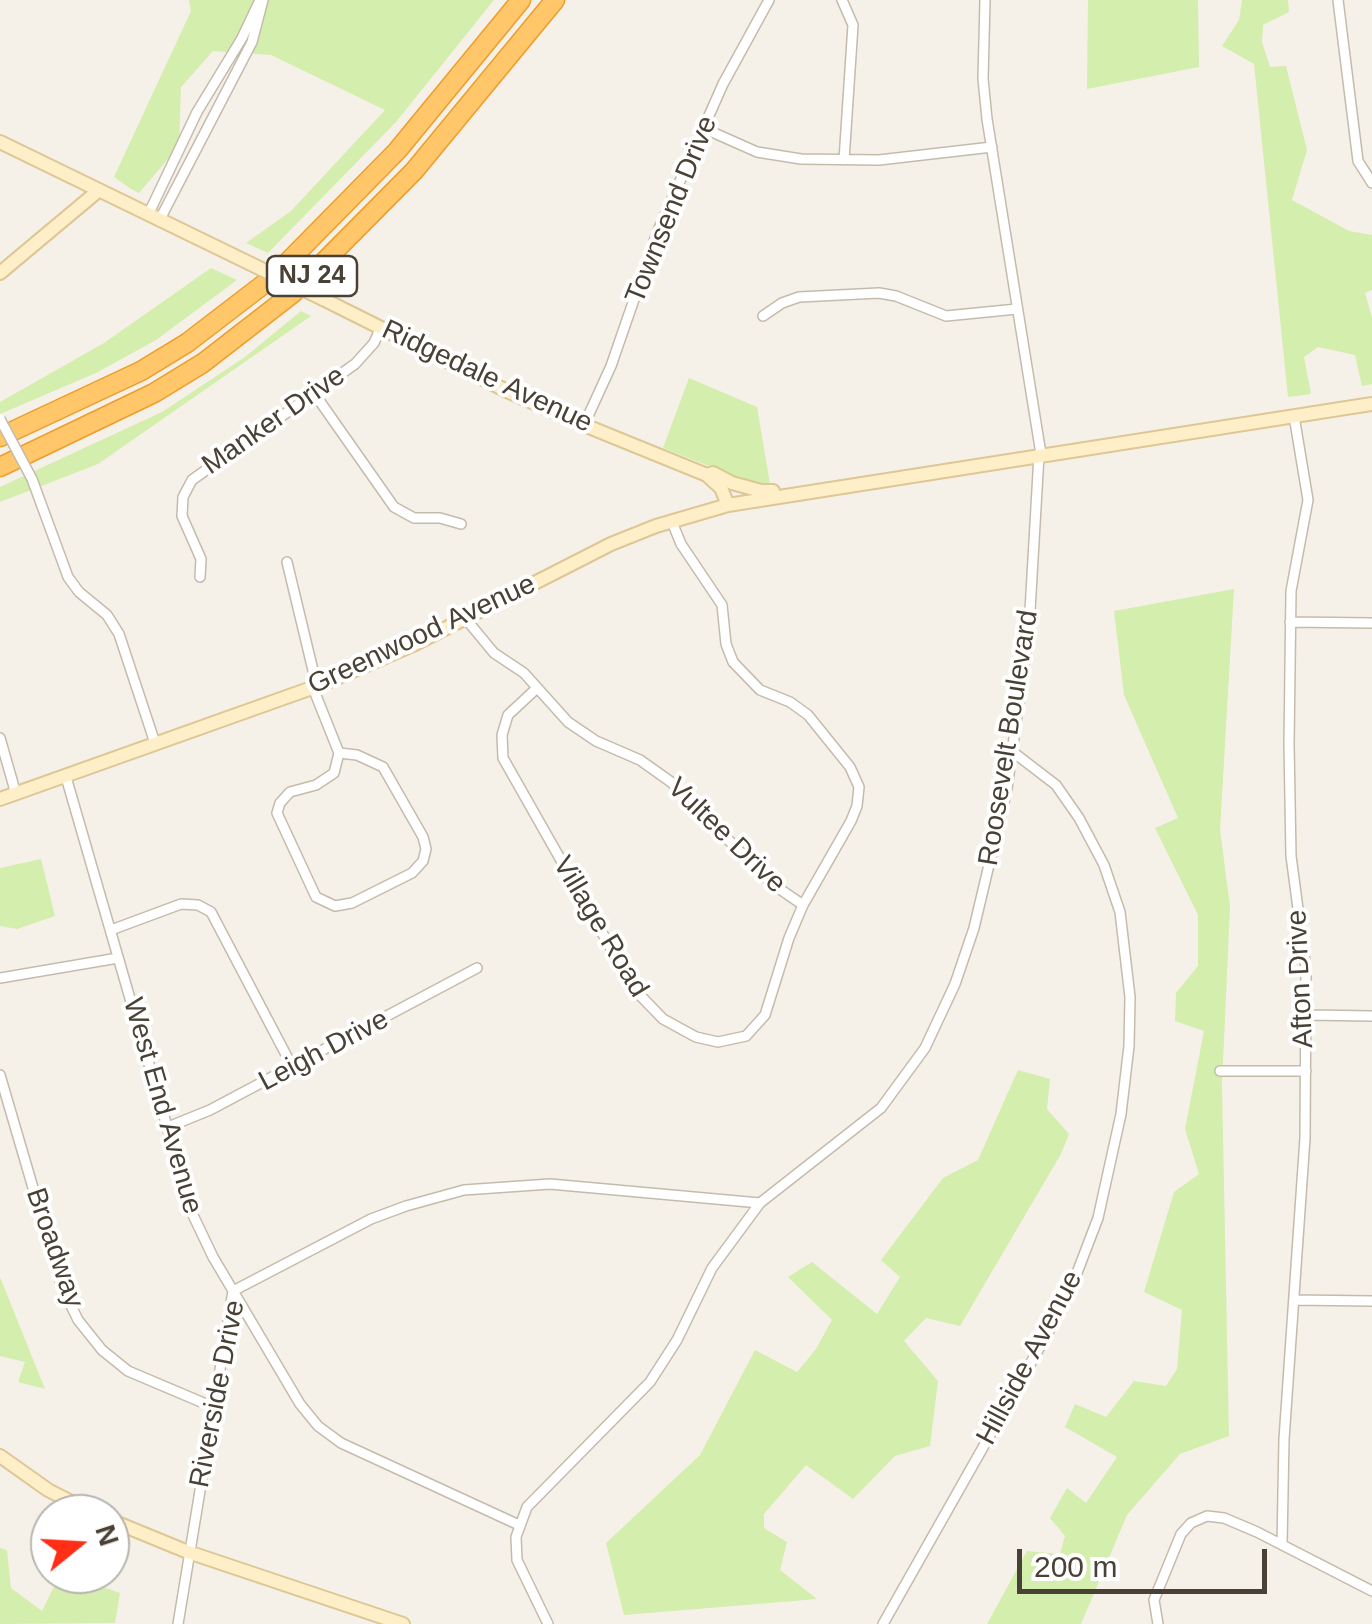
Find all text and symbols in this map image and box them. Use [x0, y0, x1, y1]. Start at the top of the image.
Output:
street label: Townsend Drive [619, 111, 725, 309]
road number: NJ 24 [267, 256, 357, 296]
street label: Ridgedale Avenue [376, 314, 598, 440]
street label: Manker Drive [196, 359, 352, 483]
street label: Greenwood Avenue [303, 568, 541, 702]
street label: Roosevelt Boulevard [972, 608, 1046, 868]
street label: Vultee Drive [660, 771, 792, 901]
street label: Village Road [545, 851, 655, 1003]
street label: Afton Drive [1281, 909, 1321, 1049]
street label: West End Avenue [115, 994, 209, 1218]
street label: Leigh Drive [254, 1003, 394, 1099]
street label: Broadway [18, 1184, 90, 1312]
street label: Hillside Avenue [970, 1265, 1090, 1451]
street label: Riverside Drive [183, 1298, 253, 1490]
north arrow [30, 1494, 130, 1594]
text: N [89, 1521, 125, 1550]
scale bar [1022, 1529, 1272, 1591]
text: 200 m [1034, 1550, 1117, 1583]

